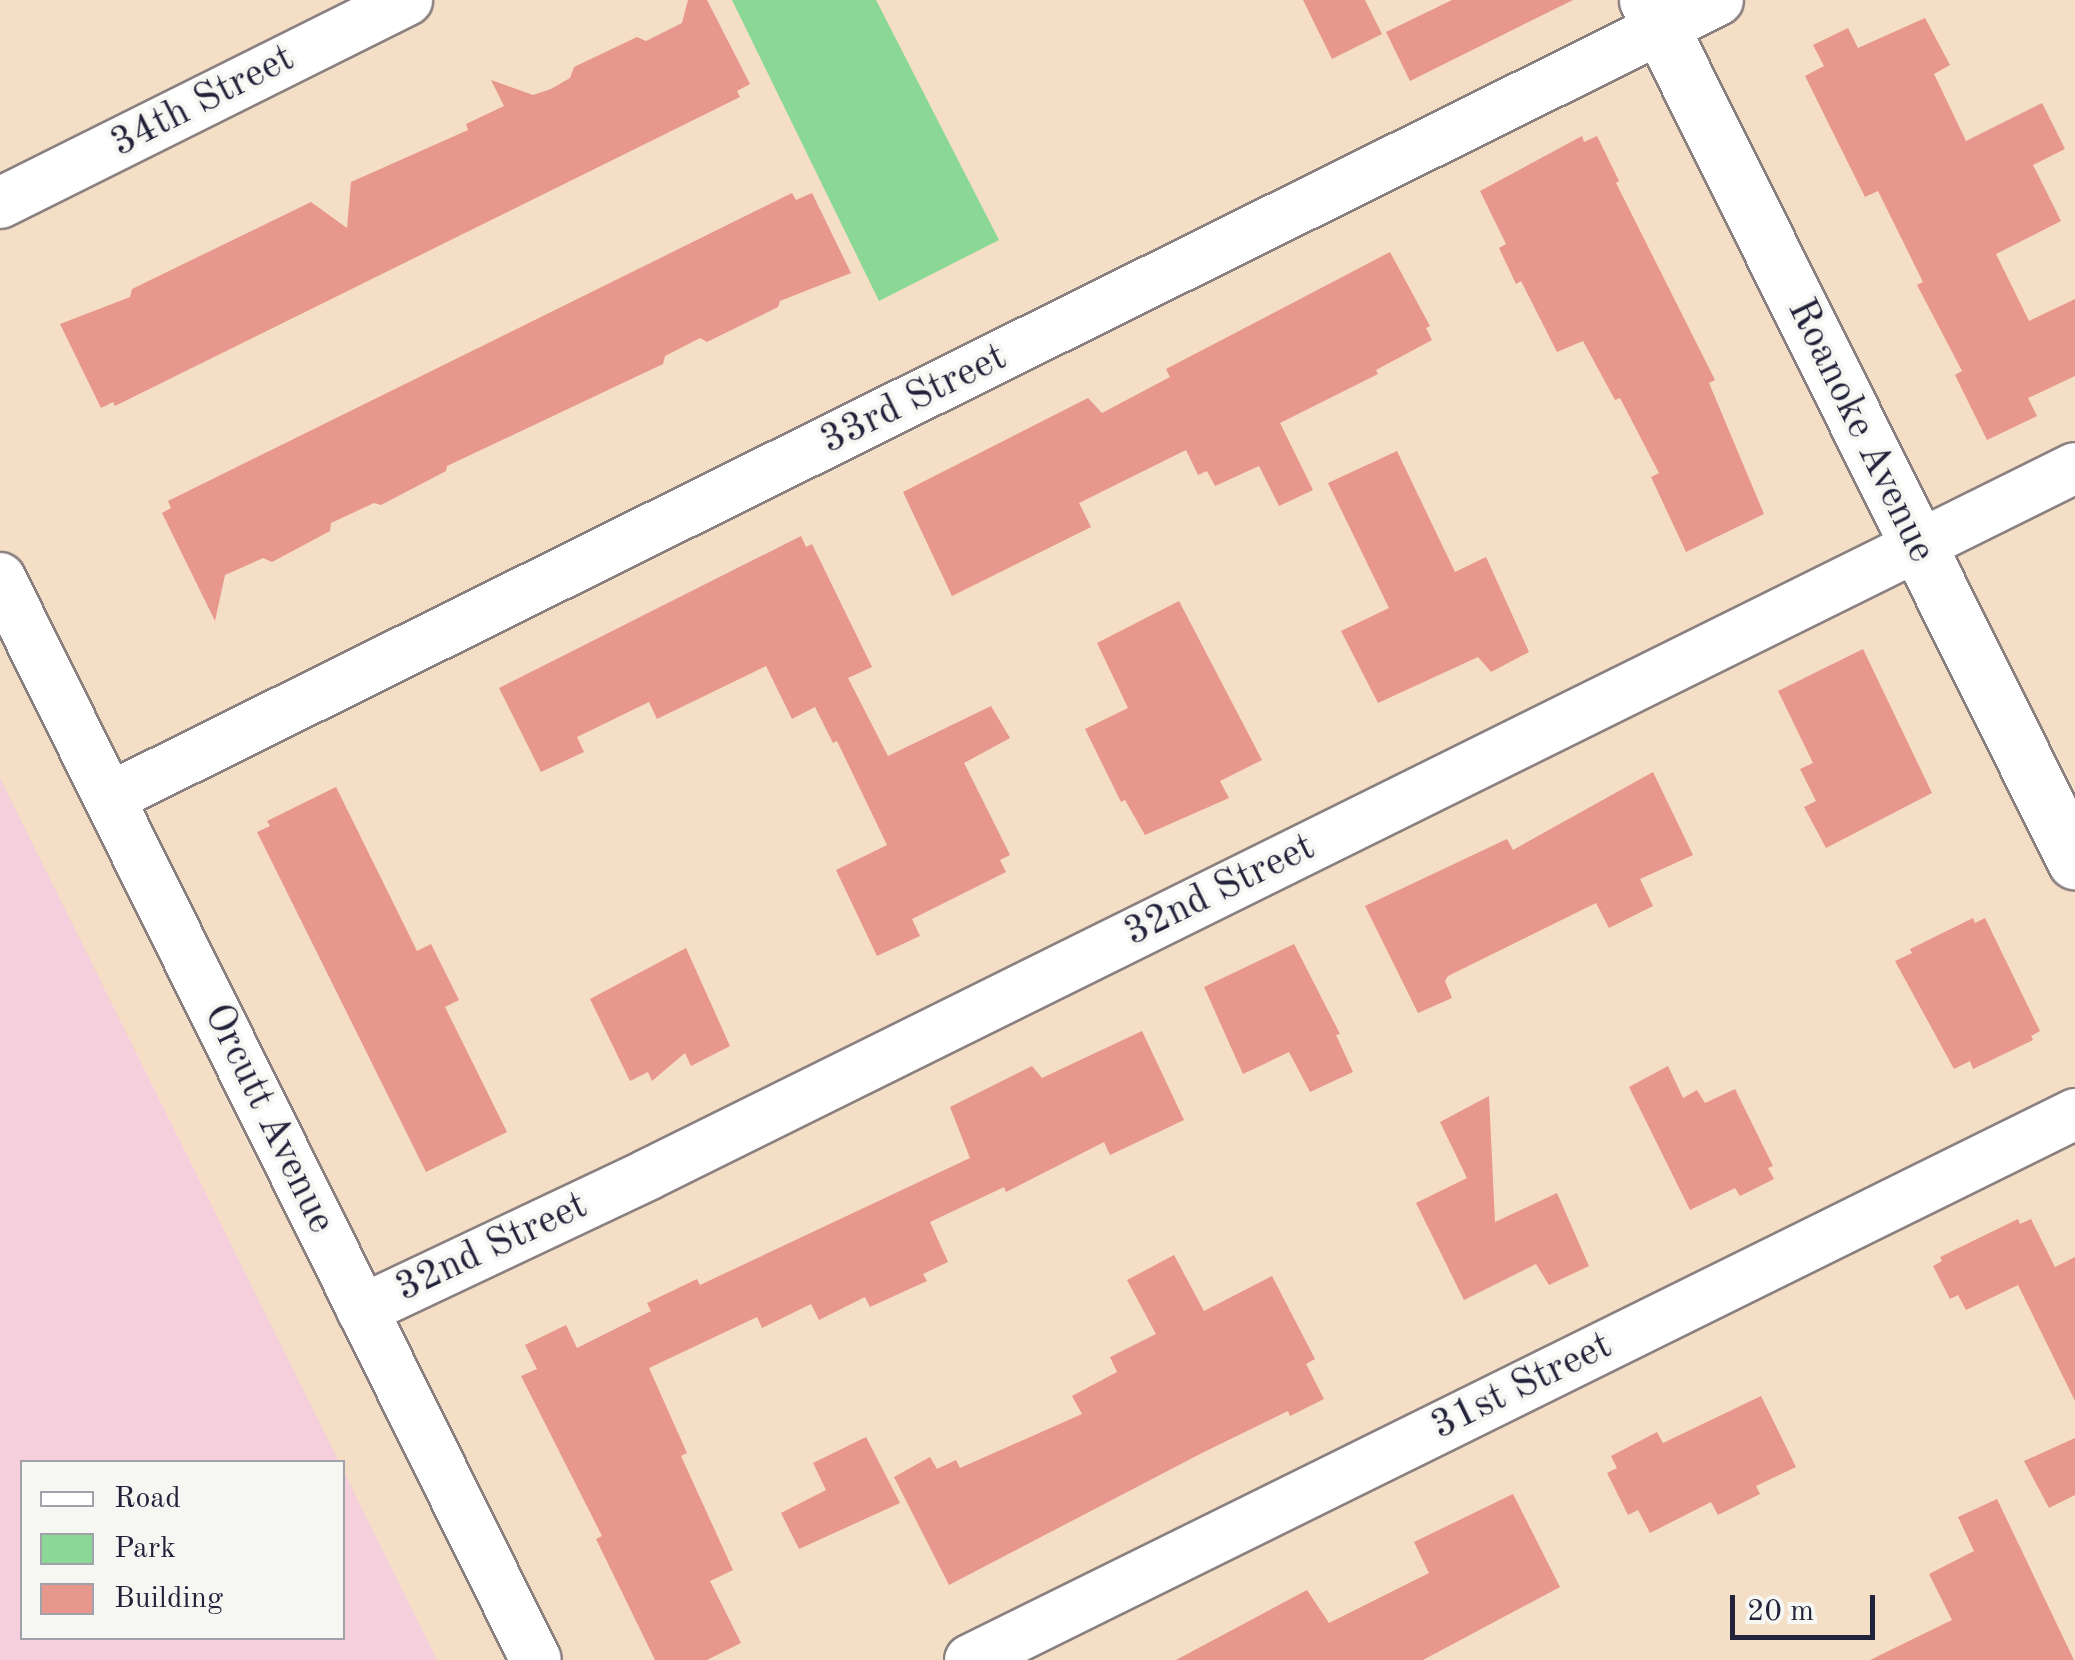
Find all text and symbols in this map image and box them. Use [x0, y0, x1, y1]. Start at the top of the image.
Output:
street label: 34th Street [103, 35, 303, 169]
street label: Roanoke Avenue [1775, 291, 1945, 571]
street label: 33rd Street [813, 334, 1015, 466]
street label: 32nd Street [1117, 824, 1323, 958]
street label: Orcutt Avenue [192, 996, 344, 1242]
street label: 32nd Street [388, 1183, 596, 1313]
street label: 31st Street [1424, 1323, 1620, 1451]
legend [20, 1460, 345, 1640]
text: Road [114, 1484, 181, 1514]
text: Park [114, 1534, 176, 1564]
scale bar [1735, 1575, 1880, 1637]
text: Building [114, 1584, 223, 1614]
text: 20 m [1747, 1597, 1814, 1627]

